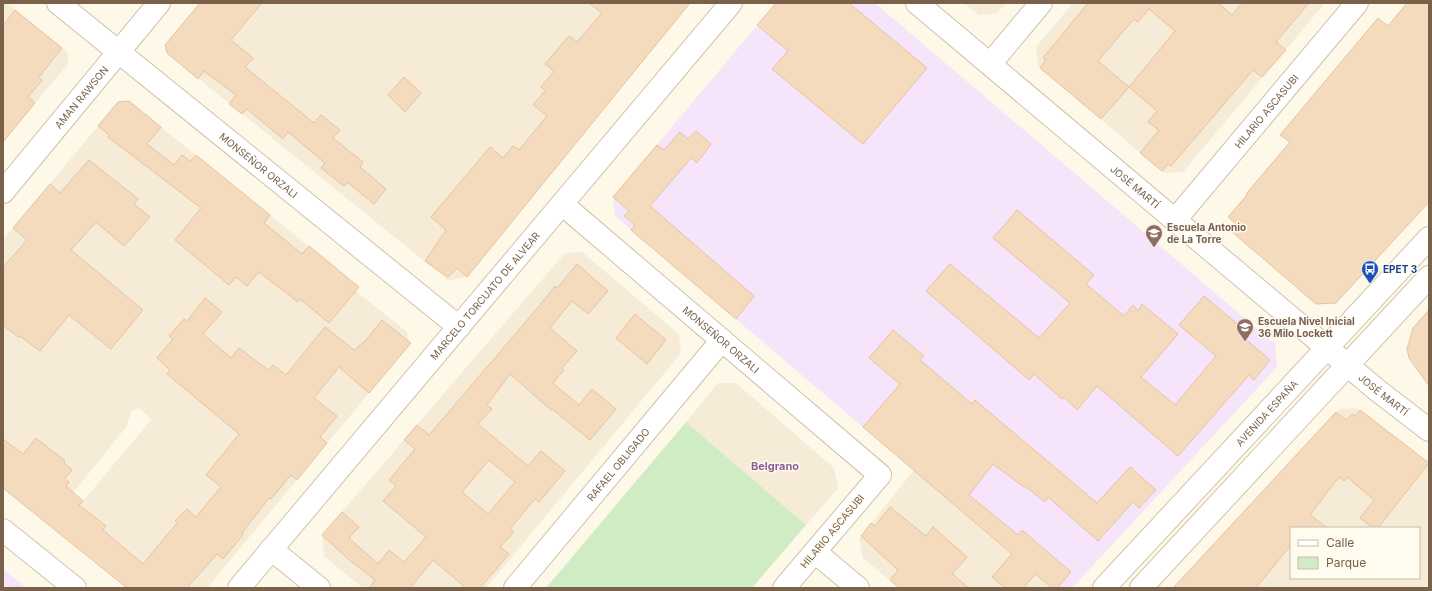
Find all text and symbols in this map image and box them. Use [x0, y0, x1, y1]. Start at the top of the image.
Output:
street label: AMAN RAWSON [52, 63, 111, 131]
street label: HILARIO ASCASUBI [1232, 72, 1301, 151]
street label: MONSEÑOR ORZALI [217, 130, 300, 200]
street label: JOSÉ MARTÍ [1108, 163, 1163, 211]
place label: Escuela Antonio de La Torre [1167, 221, 1246, 245]
school or university icon: Escuela Antonio de La Torre [1144, 223, 1164, 248]
street label: MARCELO TORCUATO DE ALVEAR [428, 229, 542, 362]
bus stop icon: EPET 3 [1360, 259, 1380, 284]
place label: EPET 3 [1383, 263, 1417, 275]
street label: MONSEÑOR ORZALI [680, 304, 762, 376]
place label: Escuela Nivel Inicial 36 Milo Lockett [1258, 315, 1355, 339]
school or university icon: Escuela Nivel Inicial 36 Milo Lockett [1235, 317, 1255, 342]
street label: JOSÉ MARTÍ [1356, 371, 1412, 418]
street label: AVENIDA ESPAÑA [1233, 377, 1300, 448]
street label: RAFAEL OBLIGADO [584, 425, 652, 503]
district label: Belgrano [751, 459, 799, 473]
street label: HILARIO ASCASUBI [798, 492, 866, 570]
legend [1290, 527, 1420, 579]
text: Calle [1326, 535, 1354, 550]
text: Parque [1326, 555, 1366, 570]

